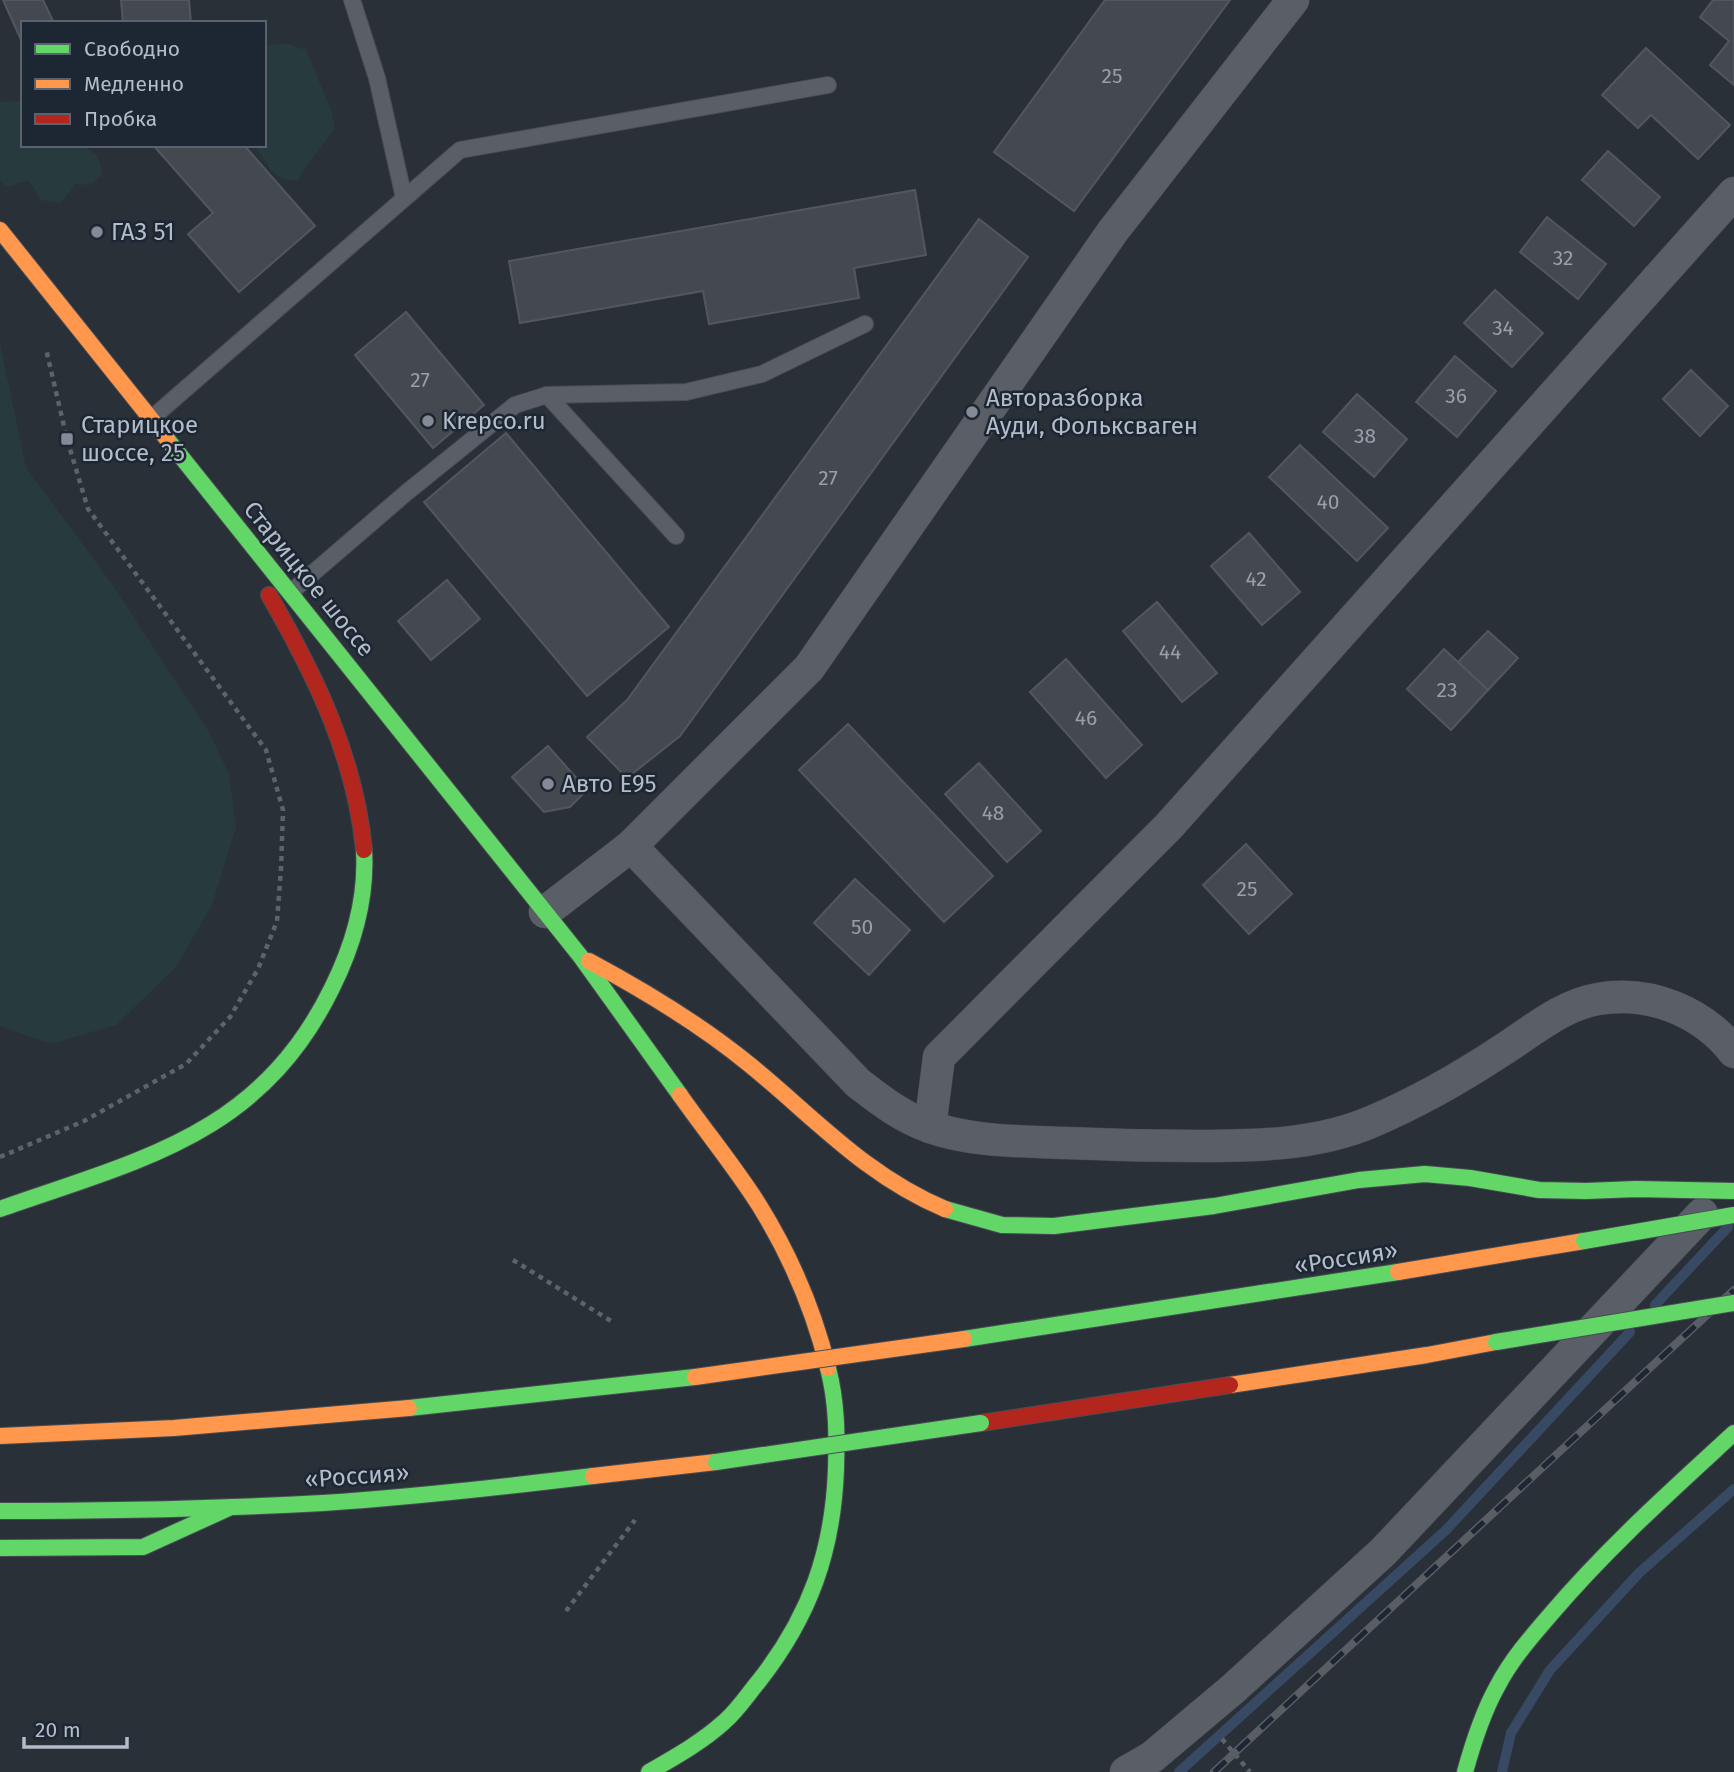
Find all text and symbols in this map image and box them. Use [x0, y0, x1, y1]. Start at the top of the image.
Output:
legend [21, 21, 266, 147]
text: Свободно [84, 36, 180, 62]
house number: 25 [1102, 63, 1122, 89]
text: Медленно [84, 71, 184, 97]
text: Пробка [84, 106, 157, 132]
place label: ГАЗ 51 [111, 218, 175, 246]
marker: ГАЗ 51 [89, 224, 105, 240]
house number: 32 [1553, 245, 1573, 271]
house number: 34 [1492, 315, 1514, 341]
house number: 27 [410, 367, 430, 393]
house number: 36 [1445, 383, 1467, 409]
place label: Авторазборка Ауди, Фольксваген [986, 384, 1198, 440]
marker: Авторазборка Ауди, Фольксваген [964, 404, 980, 420]
place label: Krepco.ru [442, 407, 546, 435]
place label: Старицкое шоссе, 25 [81, 411, 198, 467]
marker: Krepco.ru [420, 413, 436, 429]
house number: 38 [1354, 423, 1376, 449]
marker: Старицкое шоссе, 25 [59, 431, 75, 447]
house number: 27 [818, 465, 838, 491]
house number: 40 [1317, 489, 1339, 515]
street label: Старицкое шоссе [238, 496, 380, 662]
house number: 42 [1245, 566, 1267, 592]
house number: 44 [1159, 639, 1181, 665]
house number: 23 [1437, 677, 1457, 703]
house number: 46 [1075, 705, 1097, 731]
place label: Авто E95 [562, 770, 657, 798]
marker: Авто E95 [540, 776, 556, 792]
house number: 48 [982, 800, 1004, 826]
house number: 25 [1237, 876, 1257, 902]
house number: 50 [851, 914, 873, 940]
street label: «Россия» [1292, 1236, 1400, 1280]
street label: «Россия» [304, 1458, 410, 1494]
scale bar [24, 1706, 128, 1750]
text: 20 m [35, 1717, 81, 1743]

